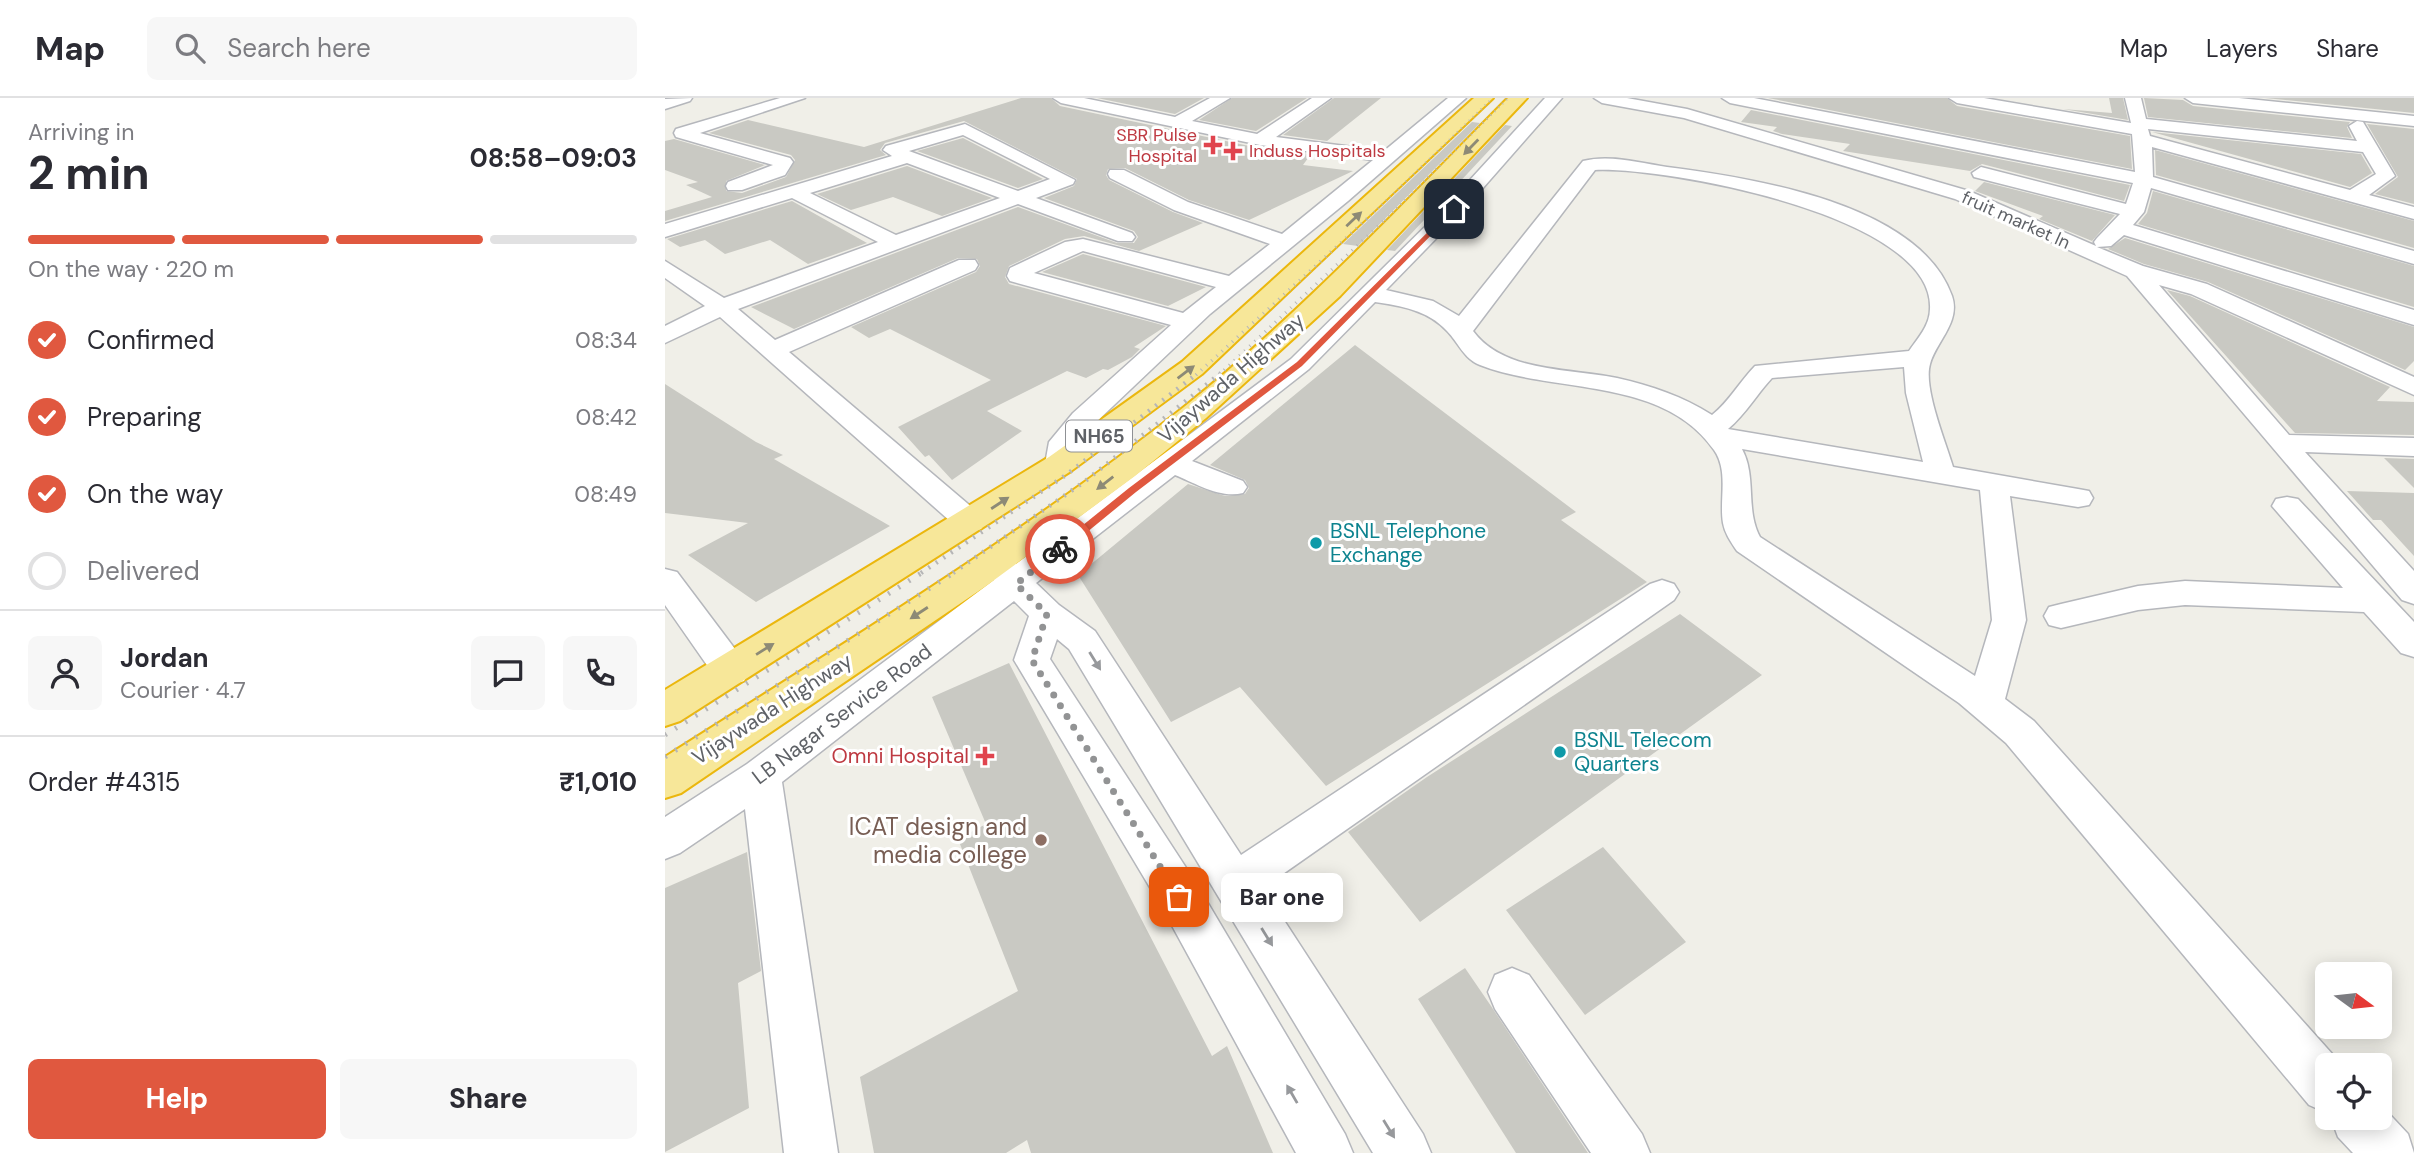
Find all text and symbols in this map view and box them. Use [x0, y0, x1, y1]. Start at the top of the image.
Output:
search box [147, 17, 637, 80]
text: Map [35, 27, 105, 70]
icon: search [171, 29, 209, 67]
text: Search here [227, 31, 371, 65]
text: Map [2120, 33, 2168, 64]
text: Layers [2206, 33, 2278, 64]
text: Share [2316, 33, 2379, 64]
text: Arriving in [28, 117, 134, 147]
place label: SBR Pulse Hospital [1116, 123, 1197, 168]
marker: SBR Pulse Hospital [1203, 135, 1223, 155]
one-way arrow [1463, 138, 1479, 155]
place label: Induss Hospitals [1249, 139, 1385, 163]
text: 08:58–09:03 [470, 141, 637, 175]
marker: Induss Hospitals [1223, 141, 1243, 161]
text: 2 min [28, 143, 150, 203]
pin [1424, 179, 1484, 239]
street label: fruit market ln [1958, 185, 2074, 255]
icon: home [1435, 190, 1473, 228]
one-way arrow [1345, 210, 1362, 227]
text: On the way · 220 m [28, 254, 234, 284]
street label: Vijaywada Highway [1152, 306, 1311, 450]
icon: check [28, 321, 66, 359]
text: Confirmed [87, 323, 214, 357]
text: 08:34 [575, 325, 637, 355]
one-way arrow [1177, 366, 1195, 380]
icon: check [28, 398, 66, 436]
text: Preparing [87, 400, 202, 434]
text: 08:42 [575, 402, 637, 432]
road number: NH65 [1066, 420, 1132, 452]
icon: check [28, 475, 66, 513]
one-way arrow [1097, 475, 1115, 490]
text: On the way [87, 477, 223, 511]
text: 08:49 [574, 479, 637, 509]
one-way arrow [991, 496, 1009, 510]
courier [1025, 514, 1095, 584]
place label: BSNL Telephone Exchange [1330, 517, 1486, 569]
icon: bike [1041, 530, 1079, 568]
marker: BSNL Telephone Exchange [1308, 535, 1324, 551]
text: Delivered [87, 554, 200, 588]
one-way arrow [910, 606, 928, 620]
button: person [28, 636, 102, 710]
button: chat [471, 636, 545, 710]
button: phone [563, 636, 637, 710]
street label: LB Nagar Service Road [746, 637, 938, 791]
text: Jordan [120, 641, 209, 675]
one-way arrow [756, 643, 775, 656]
street label: Vijaywada Highway [686, 646, 858, 771]
one-way arrow [1089, 651, 1102, 670]
text: Courier · 4.7 [120, 675, 246, 705]
place label: BSNL Telecom Quarters [1574, 726, 1712, 778]
place label: Omni Hospital [832, 742, 969, 770]
marker: BSNL Telecom Quarters [1552, 744, 1568, 760]
marker: Omni Hospital [975, 746, 995, 766]
text: Order #4315 [28, 765, 180, 799]
text: ₹1,010 [559, 765, 637, 799]
place label: ICAT design and media college [849, 811, 1027, 870]
marker: ICAT design and media college [1033, 832, 1049, 848]
pin [1149, 867, 1209, 927]
callout: Bar one [1221, 872, 1343, 922]
icon: bag [1160, 878, 1198, 916]
text: Bar one [1239, 882, 1325, 912]
one-way arrow [1261, 927, 1274, 947]
north arrow [2315, 962, 2392, 1040]
map controls [2315, 962, 2392, 1130]
button: locate [2315, 1053, 2392, 1130]
button: Help [28, 1059, 326, 1139]
button: Share [340, 1059, 637, 1139]
one-way arrow [1286, 1084, 1298, 1103]
one-way arrow [1382, 1120, 1395, 1139]

